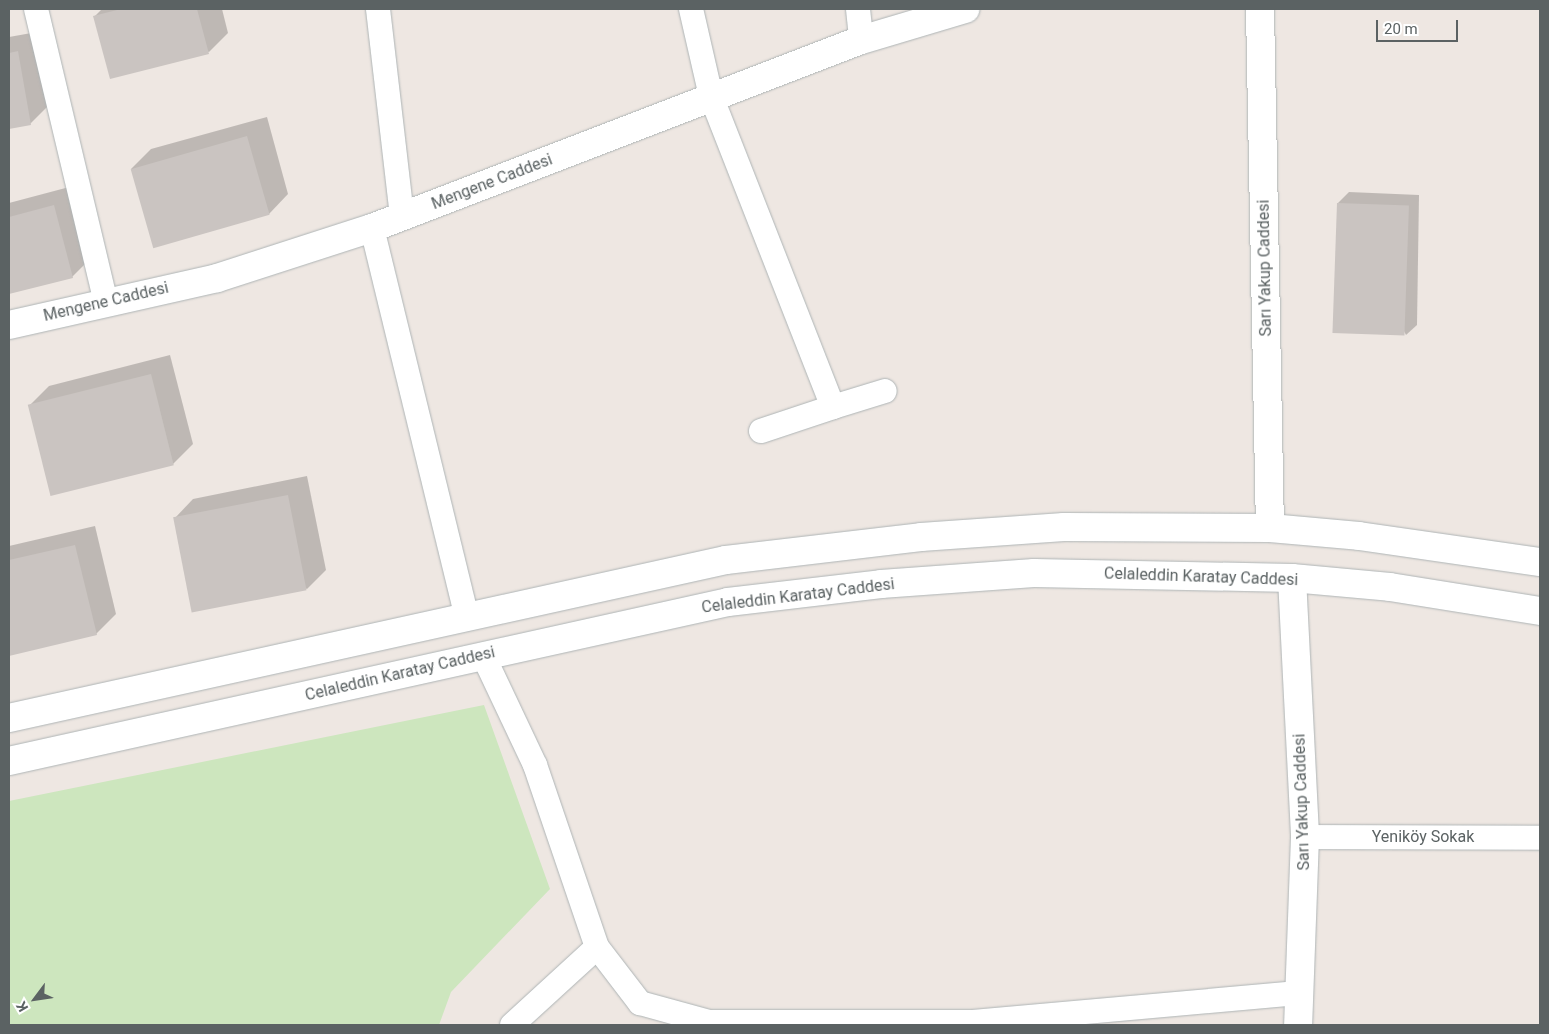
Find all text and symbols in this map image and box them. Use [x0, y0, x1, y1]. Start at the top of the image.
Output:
scale bar [1379, 10, 1462, 42]
text: 20 m [1384, 20, 1418, 38]
street label: Mengene Caddesi [429, 150, 555, 214]
street label: Sarı Yakup Caddesi [1254, 199, 1276, 337]
street label: Mengene Caddesi [42, 278, 170, 326]
street label: Celaleddin Karatay Caddesi [1104, 564, 1298, 590]
street label: Celaleddin Karatay Caddesi [700, 575, 896, 617]
street label: Celaleddin Karatay Caddesi [303, 643, 497, 705]
street label: Sarı Yakup Caddesi [1290, 733, 1314, 871]
street label: Yeniköy Sokak [1372, 827, 1474, 847]
north arrow [10, 974, 60, 1024]
text: K [13, 999, 31, 1015]

